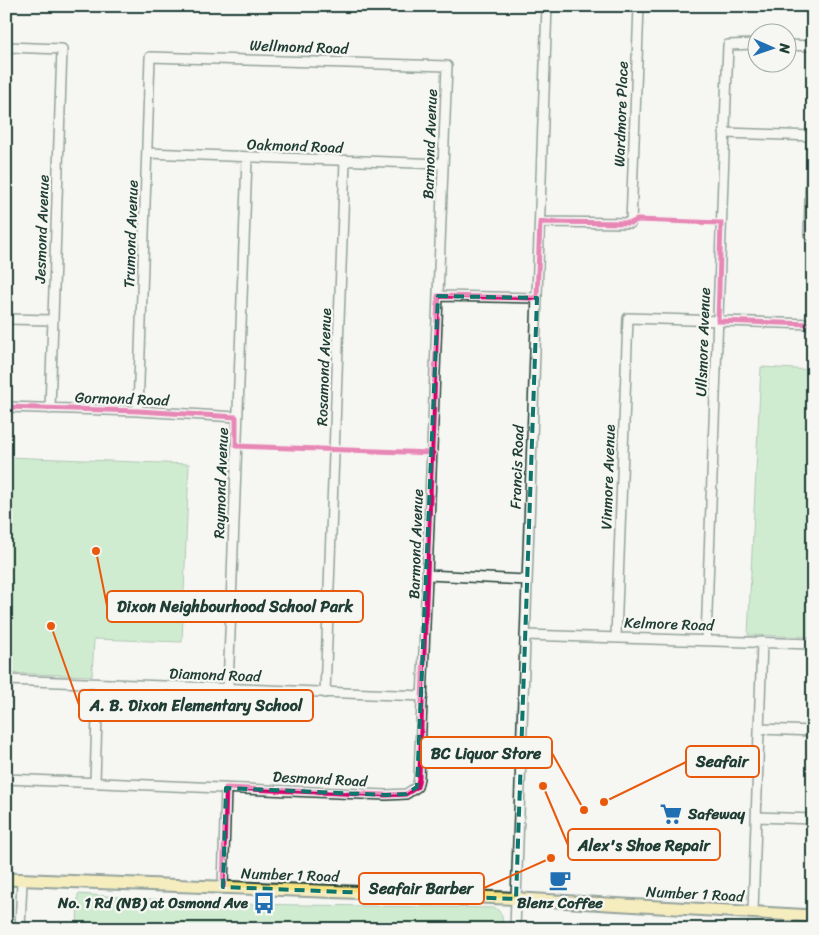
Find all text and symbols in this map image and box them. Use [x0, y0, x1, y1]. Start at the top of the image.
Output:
north arrow [746, 22, 796, 72]
street label: Wellmond Road [249, 32, 350, 62]
text: N [772, 42, 797, 54]
street label: Wardmore Place [606, 60, 636, 167]
street label: Barmond Avenue [415, 88, 445, 200]
street label: Oakmond Road [246, 131, 345, 161]
street label: Jesmond Avenue [27, 174, 57, 285]
street label: Trumond Avenue [116, 179, 146, 289]
street label: Ullsmore Avenue [688, 287, 718, 397]
street label: Rosamond Avenue [309, 308, 339, 426]
street label: Gormond Road [74, 384, 171, 414]
street label: Francis Road [503, 423, 532, 510]
street label: Vinmore Avenue [593, 424, 623, 530]
street label: Raymond Avenue [206, 427, 236, 539]
street label: Barmond Avenue [401, 488, 431, 600]
callout: Dixon Neighbourhood School Park [107, 591, 363, 622]
text: Dixon Neighbourhood School Park [117, 592, 353, 621]
street label: Kelmore Road [624, 609, 715, 639]
street label: Diamond Road [169, 660, 262, 690]
callout: A. B. Dixon Elementary School [79, 690, 313, 721]
text: A. B. Dixon Elementary School [89, 691, 304, 720]
callout: BC Liquor Store [421, 737, 552, 768]
text: BC Liquor Store [431, 739, 542, 768]
callout: Seafair [686, 746, 759, 777]
text: Seafair [695, 747, 750, 776]
street label: Desmond Road [272, 764, 369, 795]
supermarket icon: Safeway [658, 801, 684, 827]
place label: Safeway [687, 801, 745, 827]
callout: Alex's Shoe Repair [568, 829, 720, 860]
text: Alex's Shoe Repair [577, 831, 711, 860]
street label: Number 1 Road [241, 860, 341, 890]
cafe icon: Blenz Coffee [547, 867, 573, 893]
callout: Seafair Barber [359, 873, 484, 904]
text: Seafair Barber [368, 874, 475, 903]
street label: Number 1 Road [645, 878, 746, 910]
place label: No. 1 Rd (NB) at Osmond Ave [57, 890, 249, 916]
bus stop icon: No. 1 Rd (NB) at Osmond Ave [251, 890, 277, 916]
place label: Blenz Coffee [517, 890, 603, 916]

